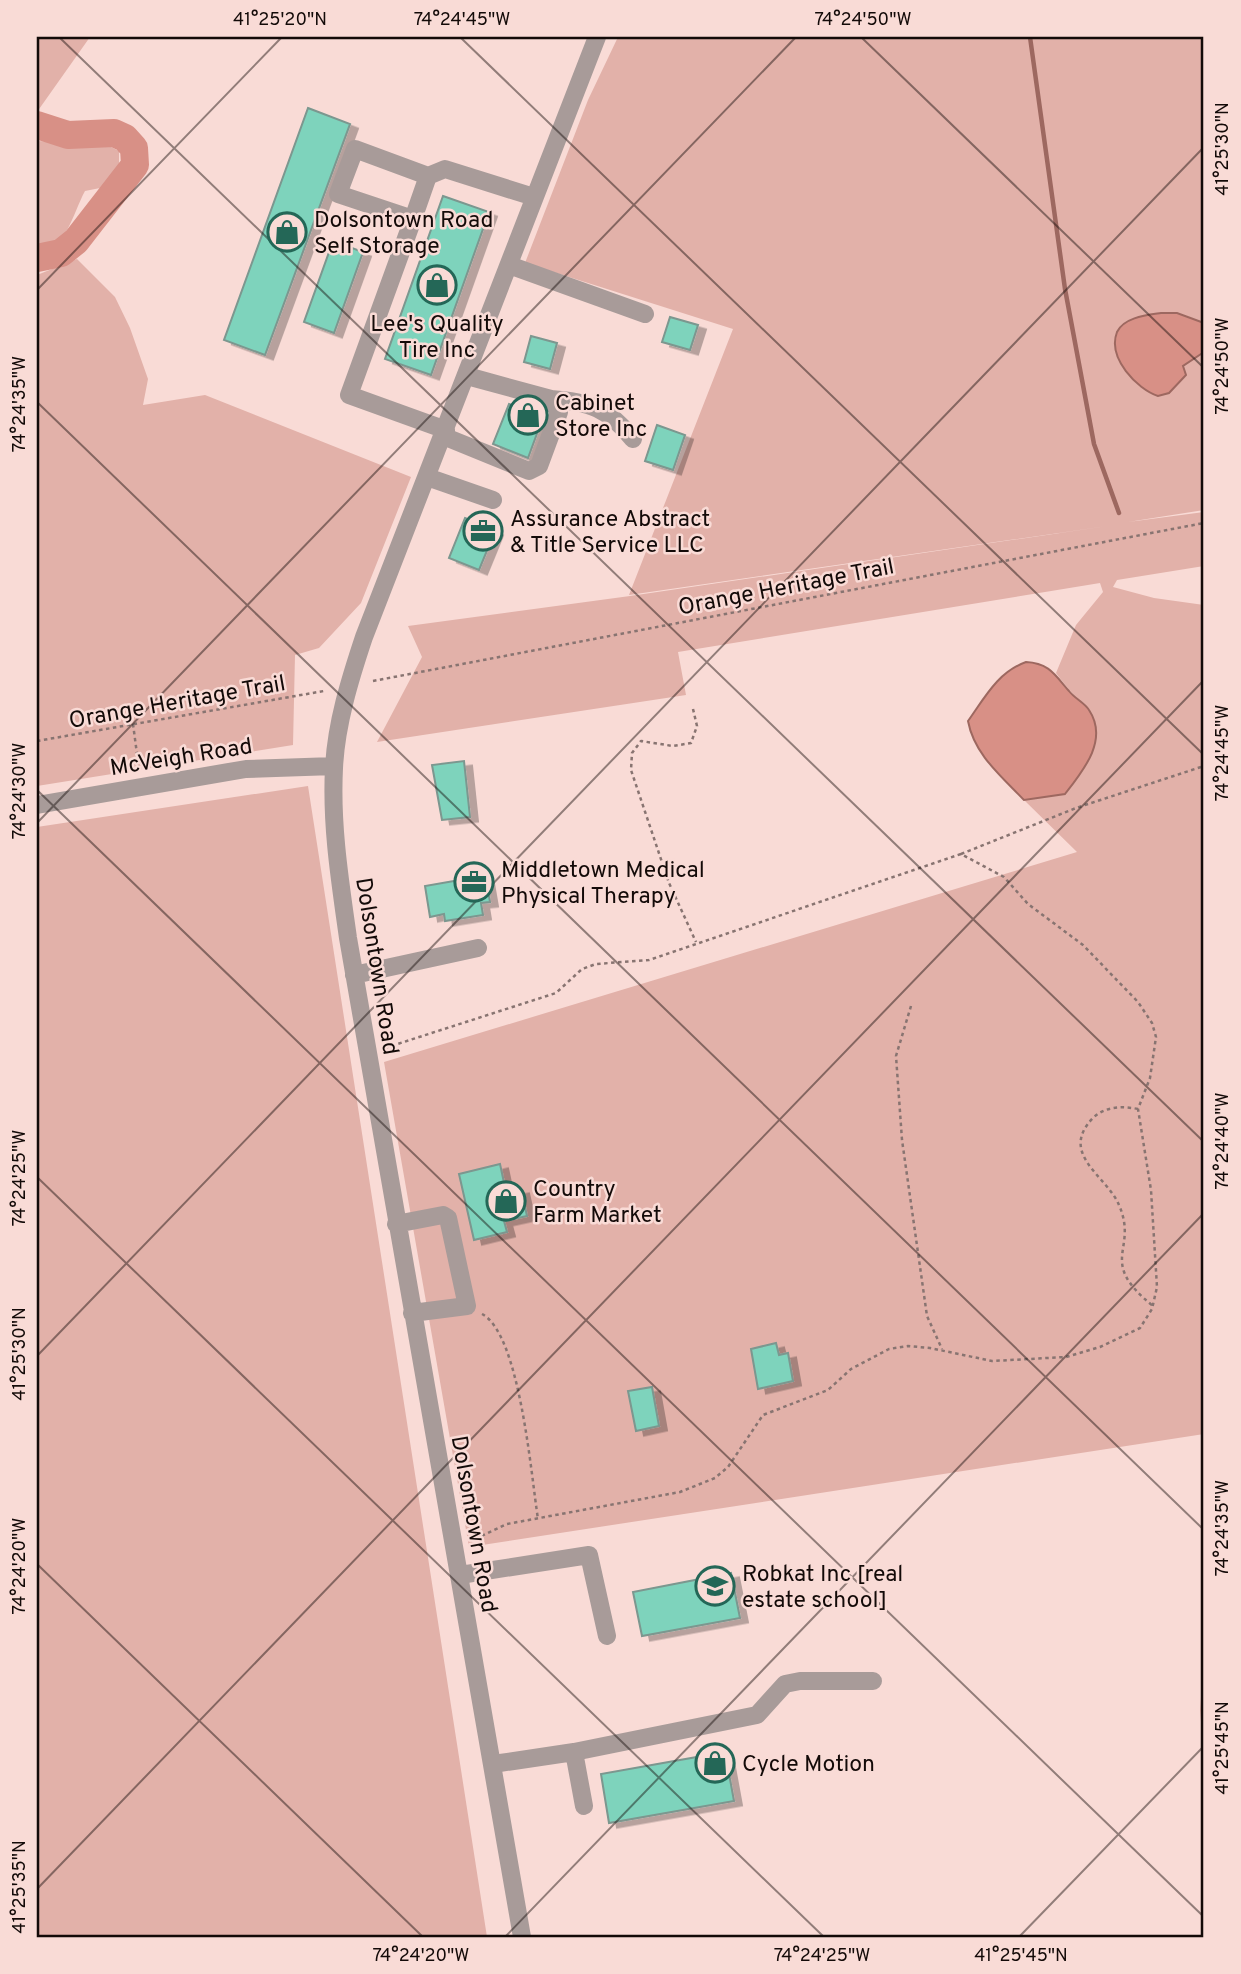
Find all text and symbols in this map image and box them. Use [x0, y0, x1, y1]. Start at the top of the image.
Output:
text: 41°25'20"N [233, 9, 327, 32]
text: 74°24'45"W [414, 9, 510, 32]
text: 74°24'50"W [814, 9, 912, 32]
text: 41°25'30"N [1212, 102, 1235, 196]
place label: Dolsontown Road Self Storage [314, 207, 493, 262]
shop icon: Dolsontown Road Self Storage [266, 211, 308, 253]
shop icon: Lee's Quality Tire Inc [416, 264, 458, 306]
place label: Lee's Quality Tire Inc [370, 311, 504, 366]
text: 74°24'50"W [1212, 317, 1235, 415]
text: 74°24'35"W [9, 356, 32, 452]
place label: Cabinet Store Inc [555, 390, 647, 445]
shop icon: Cabinet Store Inc [507, 394, 549, 436]
place label: Assurance Abstract & Title Service LLC [510, 506, 710, 561]
office icon: Assurance Abstract & Title Service LLC [462, 510, 504, 552]
street label: Orange Heritage Trail [676, 553, 897, 624]
street label: Orange Heritage Trail [67, 670, 288, 737]
text: 74°24'45"W [1212, 705, 1235, 801]
street label: McVeigh Road [108, 733, 255, 784]
text: 74°24'30"W [9, 743, 32, 839]
place label: Middletown Medical Physical Therapy [501, 857, 705, 912]
office icon: Middletown Medical Physical Therapy [453, 861, 495, 903]
street label: Dolsontown Road [347, 876, 404, 1057]
text: 74°24'40"W [1212, 1092, 1235, 1190]
text: 74°24'25"W [9, 1130, 32, 1226]
place label: Country Farm Market [533, 1176, 662, 1231]
shop icon: Country Farm Market [485, 1180, 527, 1222]
text: 41°25'30"N [9, 1307, 32, 1401]
street label: Dolsontown Road [443, 1434, 502, 1615]
text: 74°24'35"W [1212, 1480, 1235, 1576]
text: 74°24'20"W [9, 1518, 32, 1614]
place label: Robkat Inc [real estate school] [742, 1561, 903, 1616]
school or university icon: Robkat Inc [real estate school] [694, 1565, 736, 1607]
text: 41°25'45"N [1212, 1701, 1235, 1795]
shop icon: Cycle Motion [694, 1742, 736, 1784]
place label: Cycle Motion [742, 1751, 875, 1780]
text: 41°25'35"N [9, 1840, 32, 1934]
text: 74°24'20"W [373, 1945, 469, 1968]
text: 74°24'25"W [774, 1945, 870, 1968]
text: 41°25'45"N [974, 1945, 1068, 1968]

